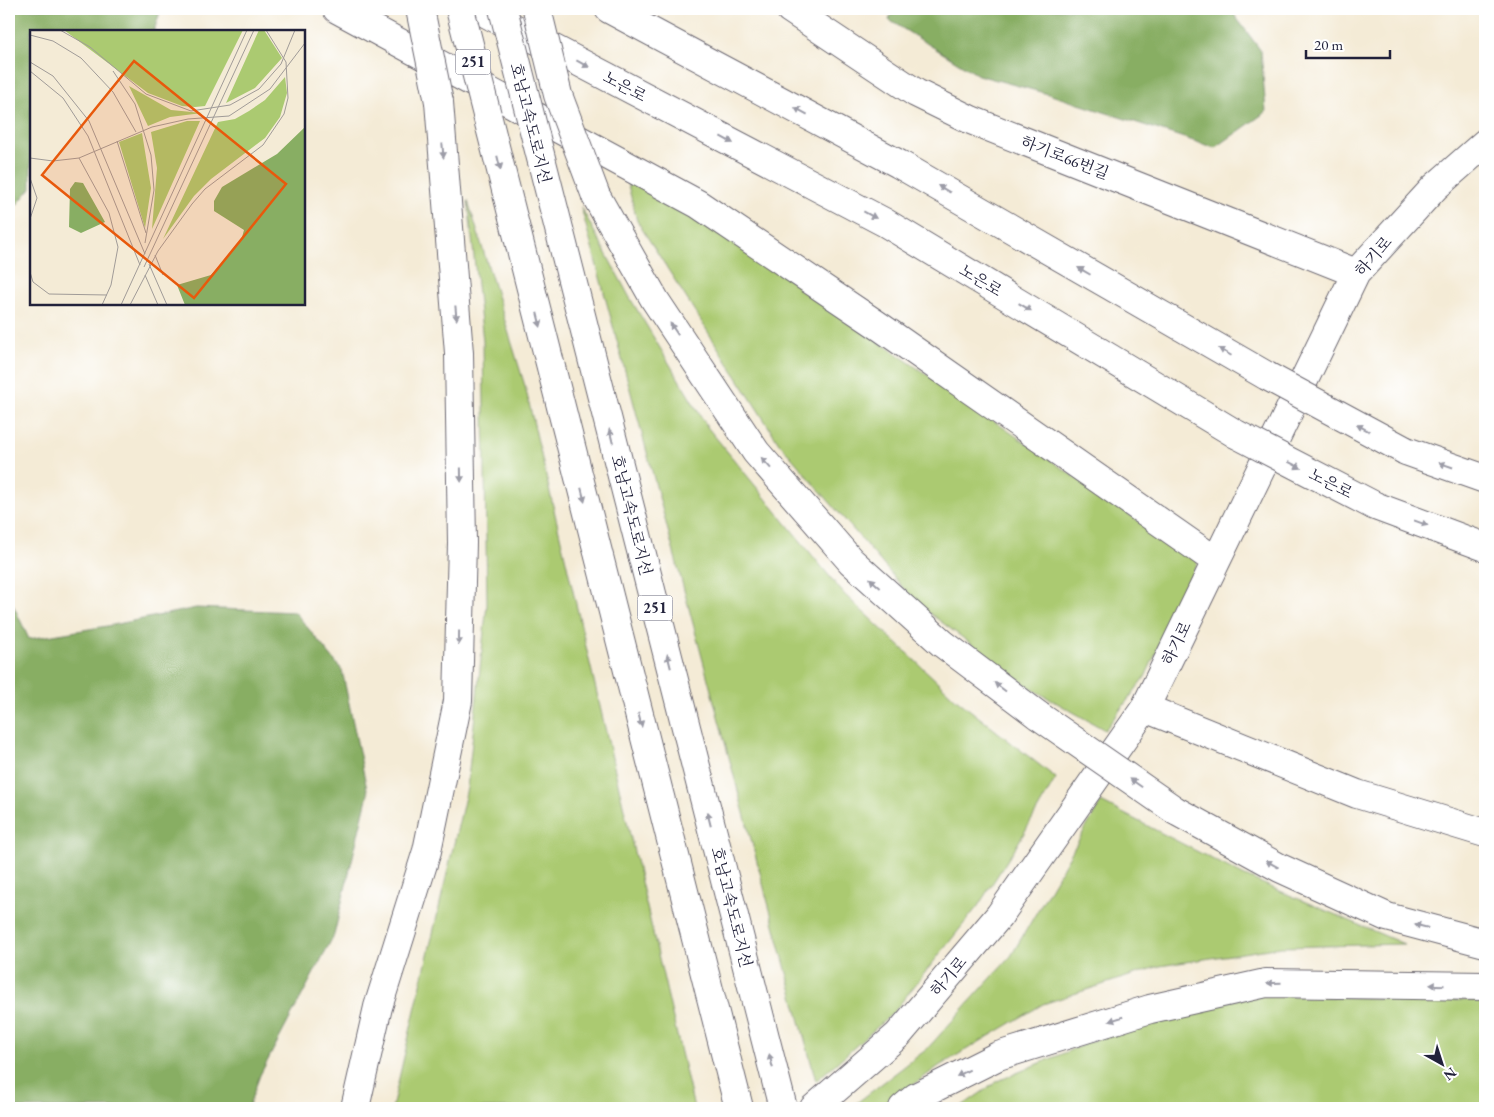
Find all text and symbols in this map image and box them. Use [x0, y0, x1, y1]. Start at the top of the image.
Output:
scale bar [1306, 28, 1390, 60]
inset map [30, 30, 305, 305]
text: 20 m [1314, 35, 1343, 54]
road number: 251 [456, 50, 490, 74]
one-way arrow [575, 60, 590, 68]
street label: 호남고속도로지선 [505, 61, 556, 186]
street label: 노은로 [599, 66, 651, 107]
one-way arrow [794, 107, 808, 116]
street label: 하기로66번길 [1018, 131, 1112, 184]
one-way arrow [720, 135, 733, 144]
one-way arrow [439, 143, 447, 159]
one-way arrow [495, 155, 503, 170]
one-way arrow [937, 185, 950, 194]
one-way arrow [863, 211, 878, 219]
street label: 하기로 [1350, 232, 1397, 281]
street label: 노은로 [955, 259, 1006, 302]
one-way arrow [1078, 266, 1091, 275]
one-way arrow [1019, 303, 1032, 312]
one-way arrow [452, 305, 460, 321]
one-way arrow [535, 313, 543, 328]
one-way arrow [669, 323, 679, 336]
one-way arrow [1219, 347, 1232, 356]
one-way arrow [1356, 424, 1370, 432]
one-way arrow [607, 429, 615, 444]
street label: 호남고속도로지선 [606, 453, 657, 578]
one-way arrow [760, 458, 772, 470]
one-way arrow [1288, 461, 1302, 469]
one-way arrow [1438, 461, 1453, 468]
street label: 노은로 [1305, 464, 1357, 504]
one-way arrow [457, 468, 465, 484]
one-way arrow [579, 487, 587, 502]
one-way arrow [1414, 519, 1429, 527]
one-way arrow [870, 577, 882, 589]
road number: 251 [638, 596, 672, 620]
street label: 하기로 [1157, 617, 1196, 669]
one-way arrow [455, 630, 463, 646]
one-way arrow [665, 654, 673, 669]
one-way arrow [994, 681, 1007, 692]
one-way arrow [636, 712, 644, 727]
one-way arrow [1129, 778, 1143, 788]
one-way arrow [705, 811, 713, 826]
street label: 호남고속도로지선 [706, 845, 757, 970]
one-way arrow [1265, 859, 1278, 868]
one-way arrow [1414, 922, 1429, 930]
street label: 하기로 [925, 951, 972, 1001]
one-way arrow [1266, 979, 1282, 987]
one-way arrow [1428, 981, 1444, 989]
one-way arrow [1108, 1016, 1123, 1024]
north arrow [1416, 1040, 1466, 1090]
one-way arrow [767, 1054, 775, 1069]
text: N [1440, 1064, 1460, 1085]
one-way arrow [956, 1069, 970, 1077]

